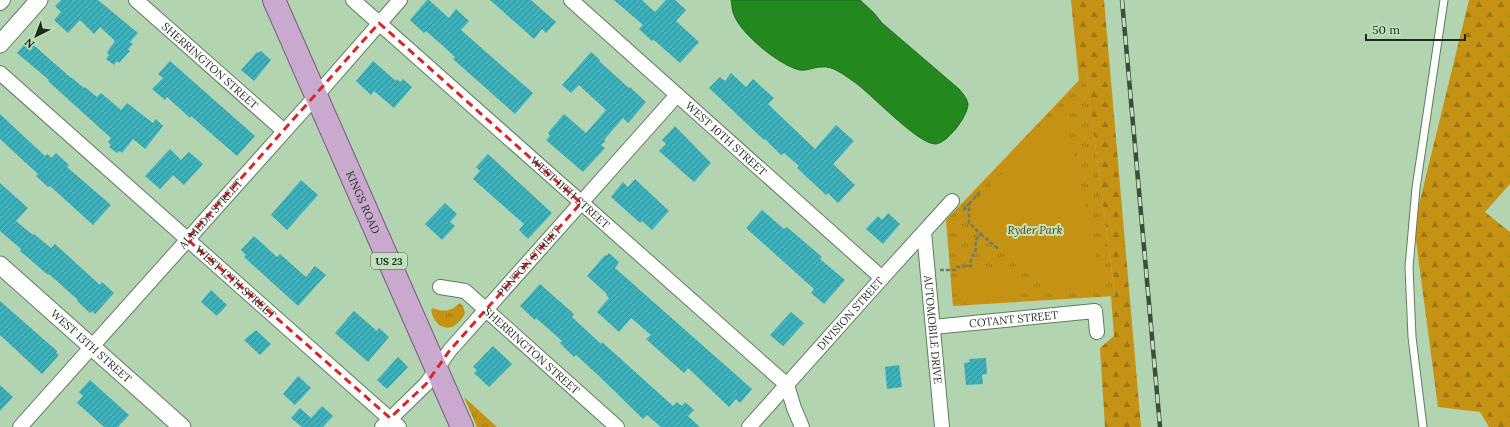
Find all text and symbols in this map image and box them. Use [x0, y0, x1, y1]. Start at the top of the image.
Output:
north arrow [16, 16, 56, 56]
scale bar [1366, 16, 1465, 42]
street label: SHERRINGTON STREET [159, 19, 261, 112]
text: 50 m [1372, 22, 1400, 37]
text: N [21, 35, 37, 51]
street label: WEST 10TH STREET [683, 99, 770, 179]
street label: WEST 11TH STREET [527, 154, 613, 231]
street label: KINGS ROAD [343, 168, 383, 236]
street label: ALMEDA STREET [175, 176, 246, 252]
street label: PENTON STREET [494, 223, 564, 299]
park label: Ryder Park [1008, 223, 1063, 237]
street label: WEST 12TH STREET [192, 242, 279, 322]
road number: US 23 [371, 253, 407, 269]
street label: DIVISION STREET [814, 274, 887, 353]
street label: AUTOMOBILE DRIVE [921, 274, 945, 384]
street label: SHERRINGTON STREET [481, 304, 583, 397]
street label: WEST 13TH STREET [48, 306, 134, 386]
street label: COTANT STREET [968, 308, 1059, 330]

